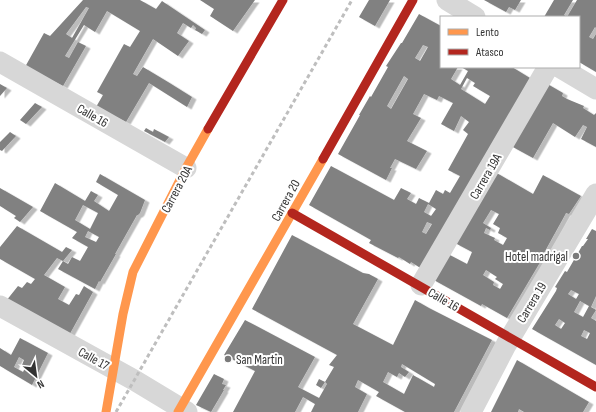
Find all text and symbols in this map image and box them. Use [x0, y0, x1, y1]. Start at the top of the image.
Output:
legend [440, 16, 580, 68]
text: Lento [476, 25, 499, 40]
text: Atasco [475, 45, 503, 60]
street label: Calle 16 [74, 101, 111, 131]
street label: Carrera 19A [466, 150, 506, 202]
street label: Carrera 20A [158, 163, 196, 216]
street label: Carrera 20 [268, 177, 304, 224]
place label: Hotel madrigal [505, 249, 568, 265]
marker: Hotel madrigal [571, 251, 581, 261]
street label: Carrera 19 [514, 279, 550, 326]
street label: Calle 16 [425, 285, 462, 315]
street label: Calle 17 [75, 344, 112, 374]
place label: San Martin [236, 352, 283, 368]
marker: San Martin [223, 354, 233, 364]
north arrow [16, 356, 56, 396]
text: N [35, 377, 46, 391]

